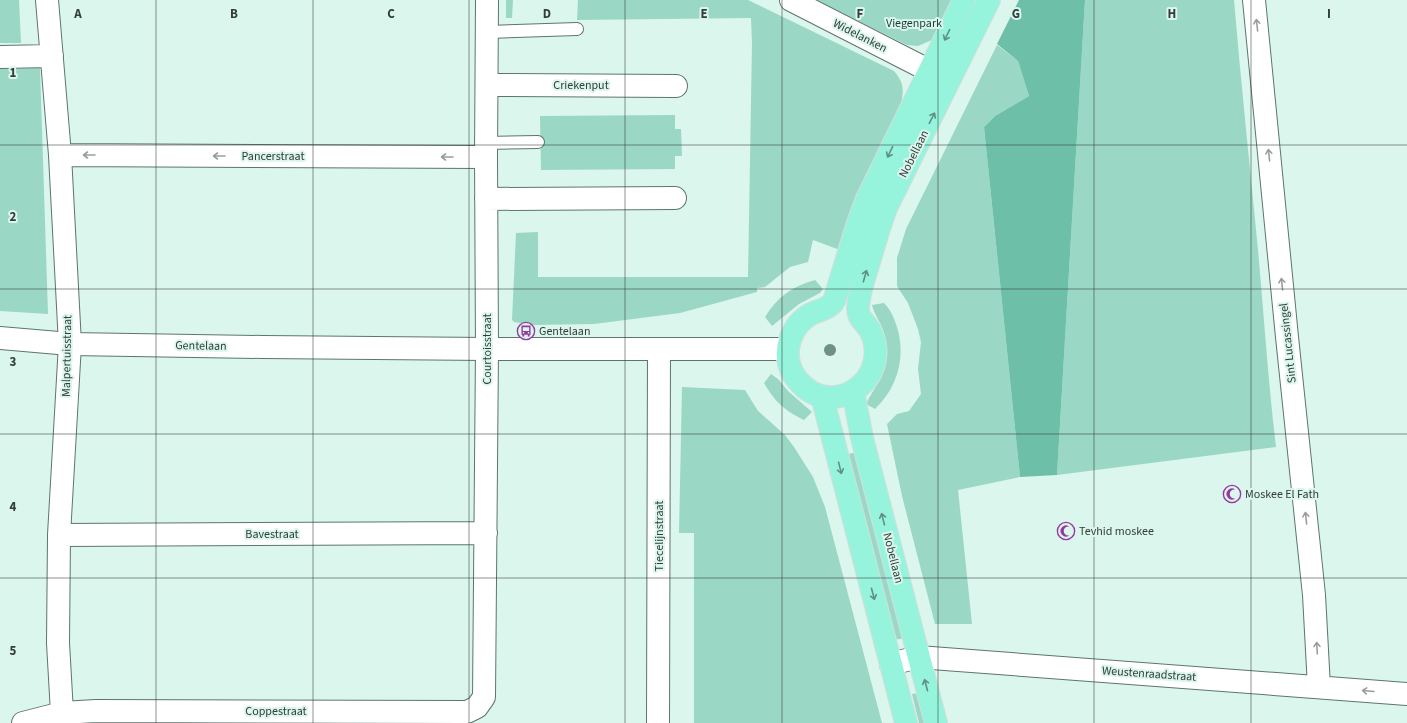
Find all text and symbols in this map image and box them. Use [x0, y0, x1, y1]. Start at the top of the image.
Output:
text: A [73, 5, 82, 23]
text: B [230, 5, 238, 23]
text: C [387, 5, 395, 23]
text: D [543, 5, 551, 23]
text: E [700, 5, 708, 23]
text: F [857, 5, 864, 23]
text: G [1012, 5, 1020, 23]
text: H [1168, 5, 1176, 23]
text: I [1327, 5, 1331, 23]
street label: Widelanken [830, 15, 890, 57]
park label: Viegenpark [886, 15, 942, 32]
one-way arrow [1253, 19, 1260, 32]
one-way arrow [943, 29, 950, 41]
text: 1 [10, 64, 17, 82]
street label: Criekenput [553, 77, 609, 94]
one-way arrow [929, 112, 936, 124]
street label: Nobellaan [895, 127, 933, 181]
one-way arrow [886, 146, 893, 158]
street label: Pancerstraat [242, 148, 304, 165]
one-way arrow [1265, 149, 1273, 162]
one-way arrow [83, 151, 96, 159]
one-way arrow [213, 152, 226, 160]
one-way arrow [441, 153, 454, 161]
text: 2 [10, 208, 17, 226]
one-way arrow [862, 269, 869, 282]
one-way arrow [1278, 278, 1285, 291]
street label: Sint Lucassingel [1275, 302, 1301, 384]
street label: Courtoisstraat [479, 313, 496, 385]
street label: Malpertuisstraat [58, 315, 76, 397]
bus stop icon: Gentelaan [516, 321, 536, 341]
place label: Gentelaan [539, 323, 590, 340]
street label: Gentelaan [175, 337, 227, 355]
text: 3 [10, 353, 17, 371]
one-way arrow [837, 461, 844, 474]
mosque icon: Moskee El Fath [1222, 484, 1242, 504]
place label: Moskee El Fath [1245, 486, 1319, 503]
text: 4 [10, 498, 17, 516]
street label: Tiecelijnstraat [651, 501, 668, 571]
one-way arrow [1302, 512, 1310, 525]
one-way arrow [878, 513, 886, 526]
mosque icon: Tevhid moskee [1056, 521, 1076, 541]
place label: Tevhid moskee [1079, 523, 1154, 540]
street label: Bavestraat [245, 526, 299, 543]
street label: Nobellaan [879, 531, 907, 585]
one-way arrow [869, 587, 877, 600]
text: 5 [10, 642, 17, 660]
one-way arrow [1313, 642, 1320, 655]
street label: Weustenraadstraat [1101, 662, 1197, 686]
one-way arrow [922, 679, 929, 692]
one-way arrow [1362, 687, 1375, 695]
street label: Coppestraat [245, 703, 307, 720]

